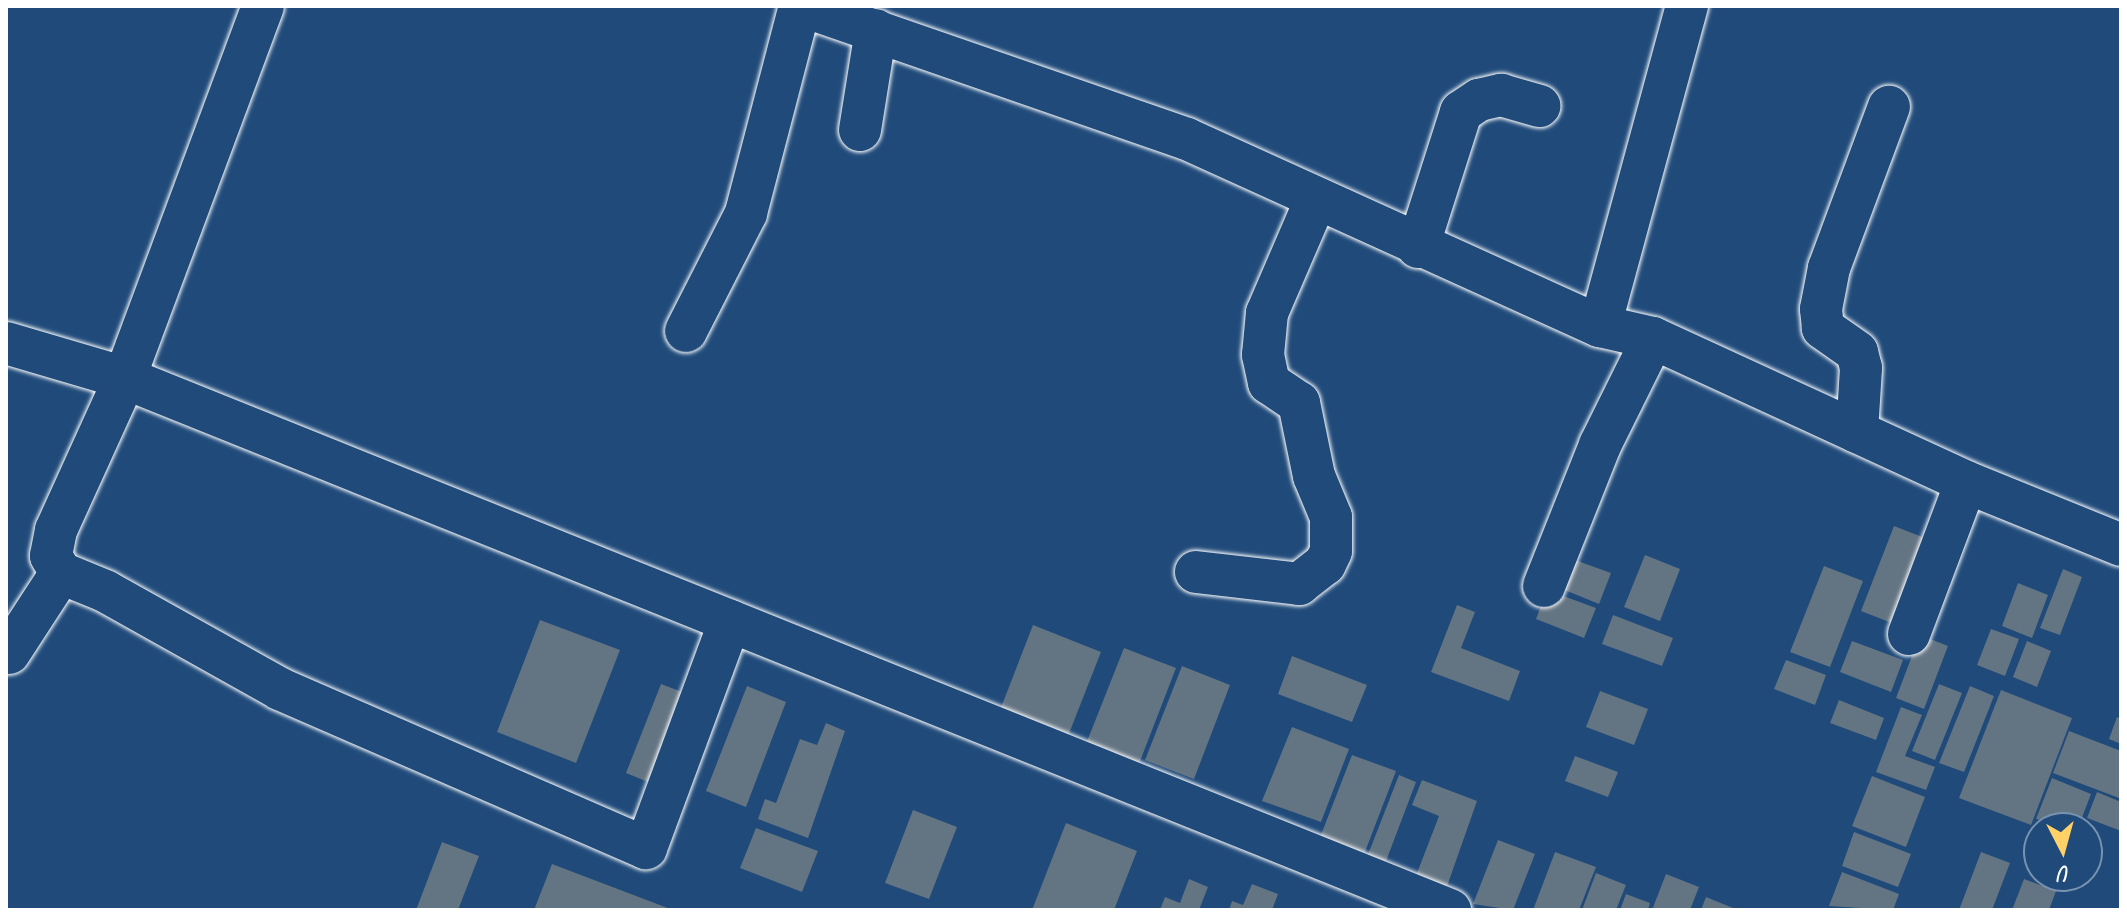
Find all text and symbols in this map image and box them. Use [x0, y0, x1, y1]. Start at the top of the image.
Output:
north arrow [2023, 812, 2103, 892]
text: U [2059, 859, 2072, 888]

